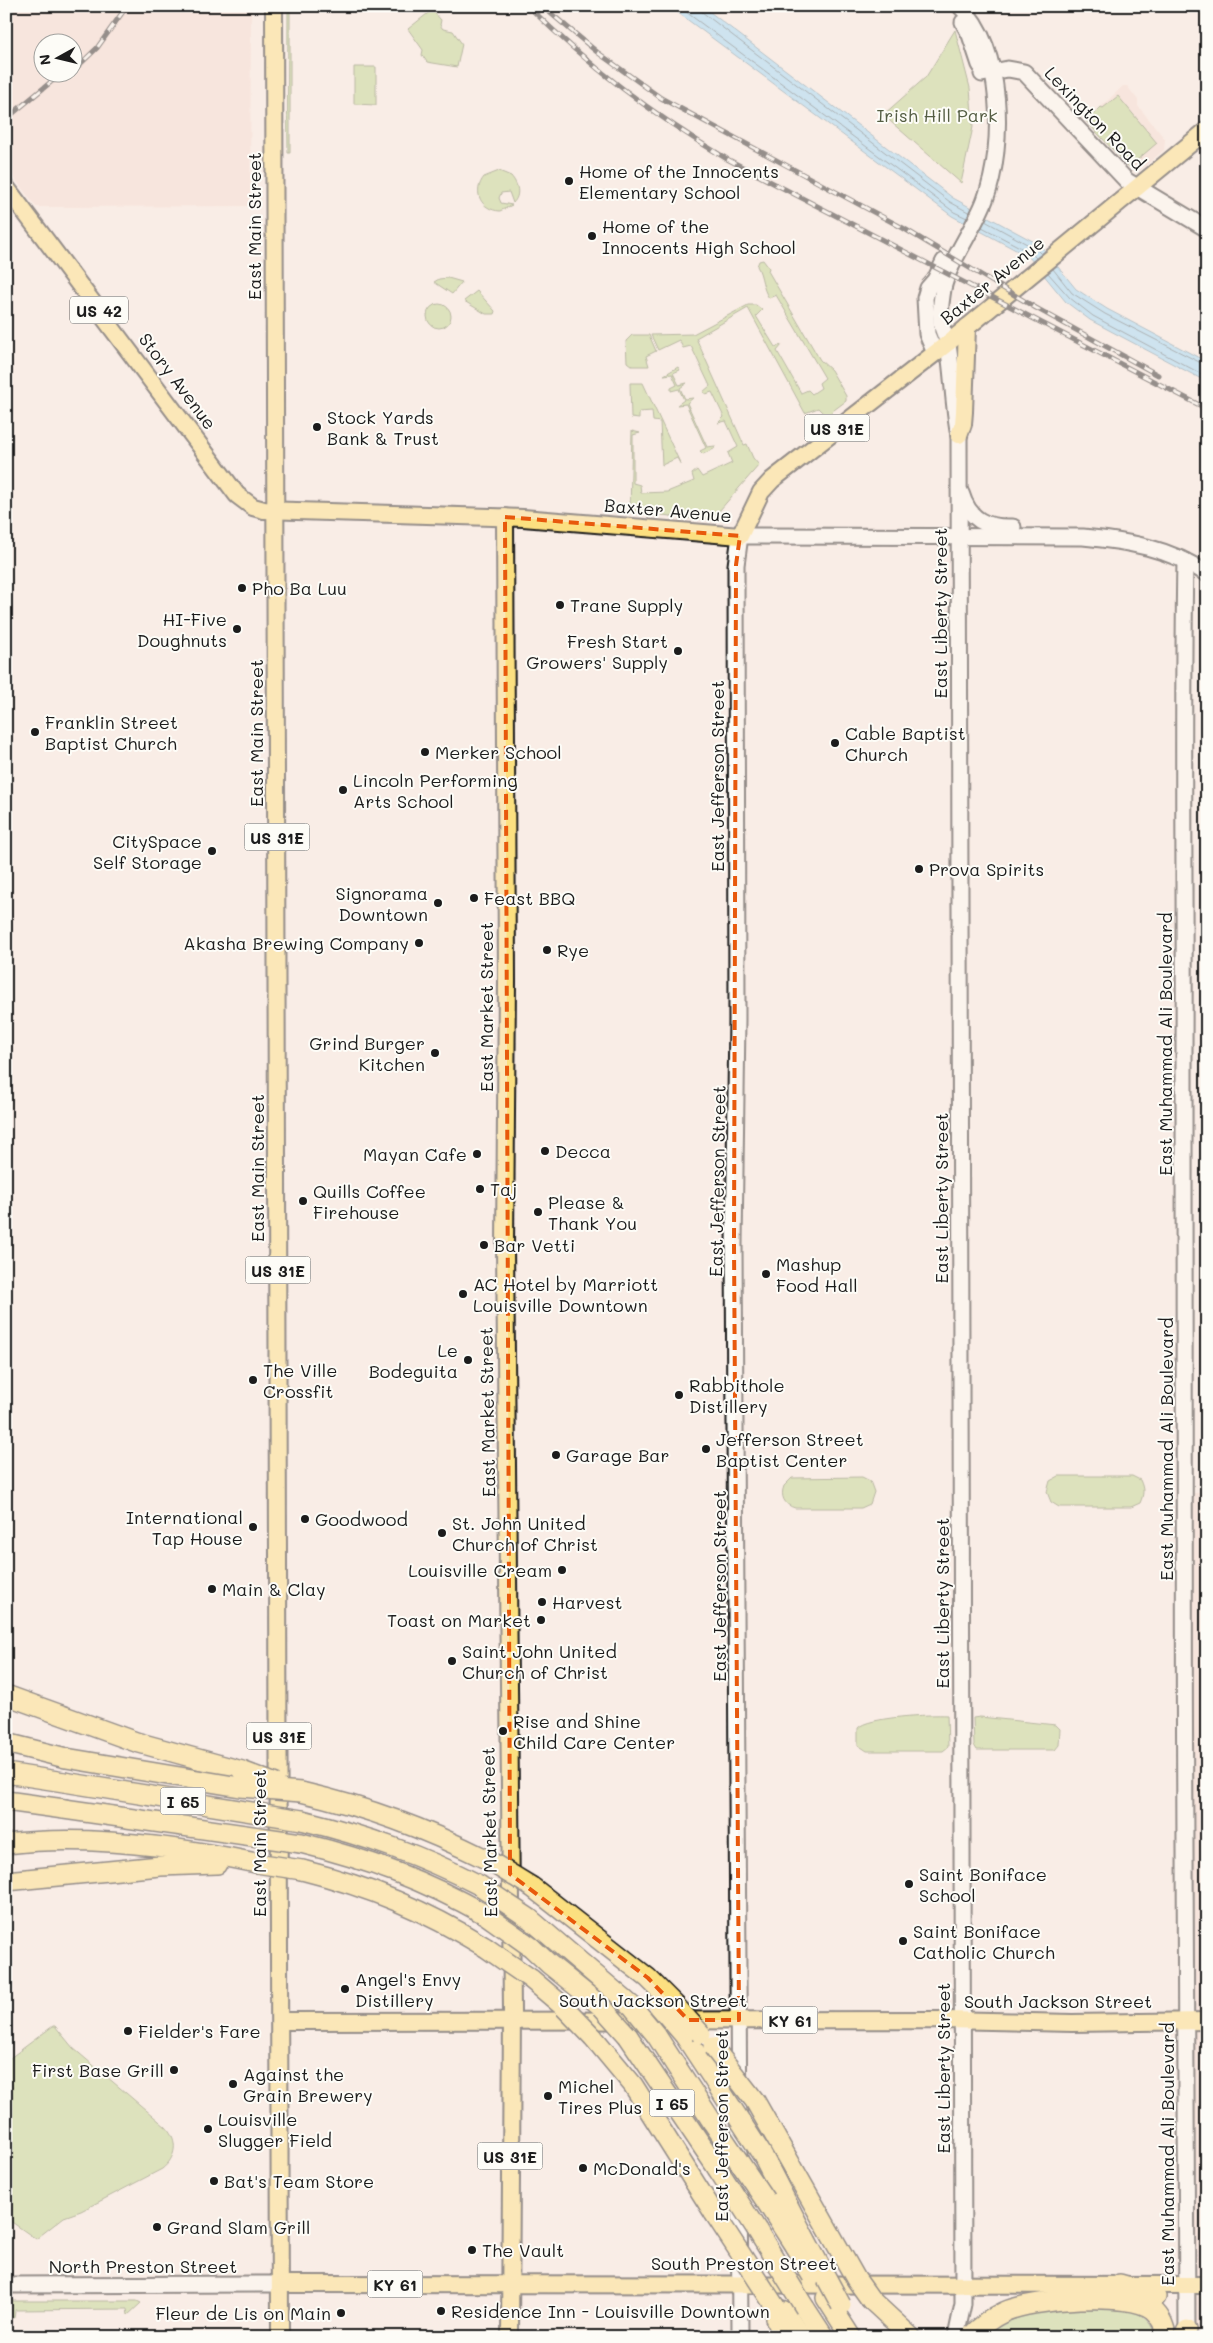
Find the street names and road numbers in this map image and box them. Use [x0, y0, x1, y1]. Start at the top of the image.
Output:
street label: Lexington Road [1040, 61, 1150, 175]
street label: East Main Street [242, 152, 266, 300]
street label: Baxter Avenue [935, 230, 1049, 330]
road number: US 42 [70, 296, 128, 324]
street label: Story Avenue [134, 328, 222, 434]
road number: US 31E [804, 414, 870, 442]
street label: Baxter Avenue [603, 492, 733, 528]
street label: East Liberty Street [928, 528, 952, 698]
street label: East Main Street [244, 659, 268, 807]
street label: East Jefferson Street [705, 680, 729, 872]
road number: US 31E [244, 824, 310, 850]
street label: East Muhammad Ali Boulevard [1153, 912, 1177, 1176]
street label: East Market Street [474, 922, 498, 1092]
street label: East Jefferson Street [703, 1085, 731, 1277]
street label: East Main Street [245, 1094, 269, 1242]
street label: East Liberty Street [929, 1113, 953, 1283]
road number: US 31E [246, 1256, 310, 1284]
street label: East Muhammad Ali Boulevard [1154, 1317, 1178, 1581]
street label: East Market Street [474, 1327, 500, 1497]
street label: East Jefferson Street [707, 1490, 731, 1682]
street label: East Liberty Street [930, 1518, 954, 1688]
road number: US 31E [246, 1722, 312, 1750]
street label: East Market Street [476, 1747, 502, 1917]
street label: East Main Street [247, 1769, 271, 1917]
road number: I 65 [160, 1788, 206, 1814]
street label: East Liberty Street [931, 1983, 955, 2153]
street label: South Jackson Street [559, 1988, 747, 2012]
street label: South Jackson Street [964, 1989, 1152, 2013]
road number: KY 61 [762, 2006, 818, 2034]
street label: East Muhammad Ali Boulevard [1155, 2022, 1179, 2286]
street label: East Jefferson Street [709, 2030, 733, 2222]
road number: I 65 [650, 2090, 694, 2116]
road number: US 31E [478, 2142, 542, 2170]
street label: South Preston Street [651, 2251, 837, 2275]
street label: North Preston Street [49, 2254, 237, 2278]
road number: KY 61 [368, 2270, 422, 2298]

